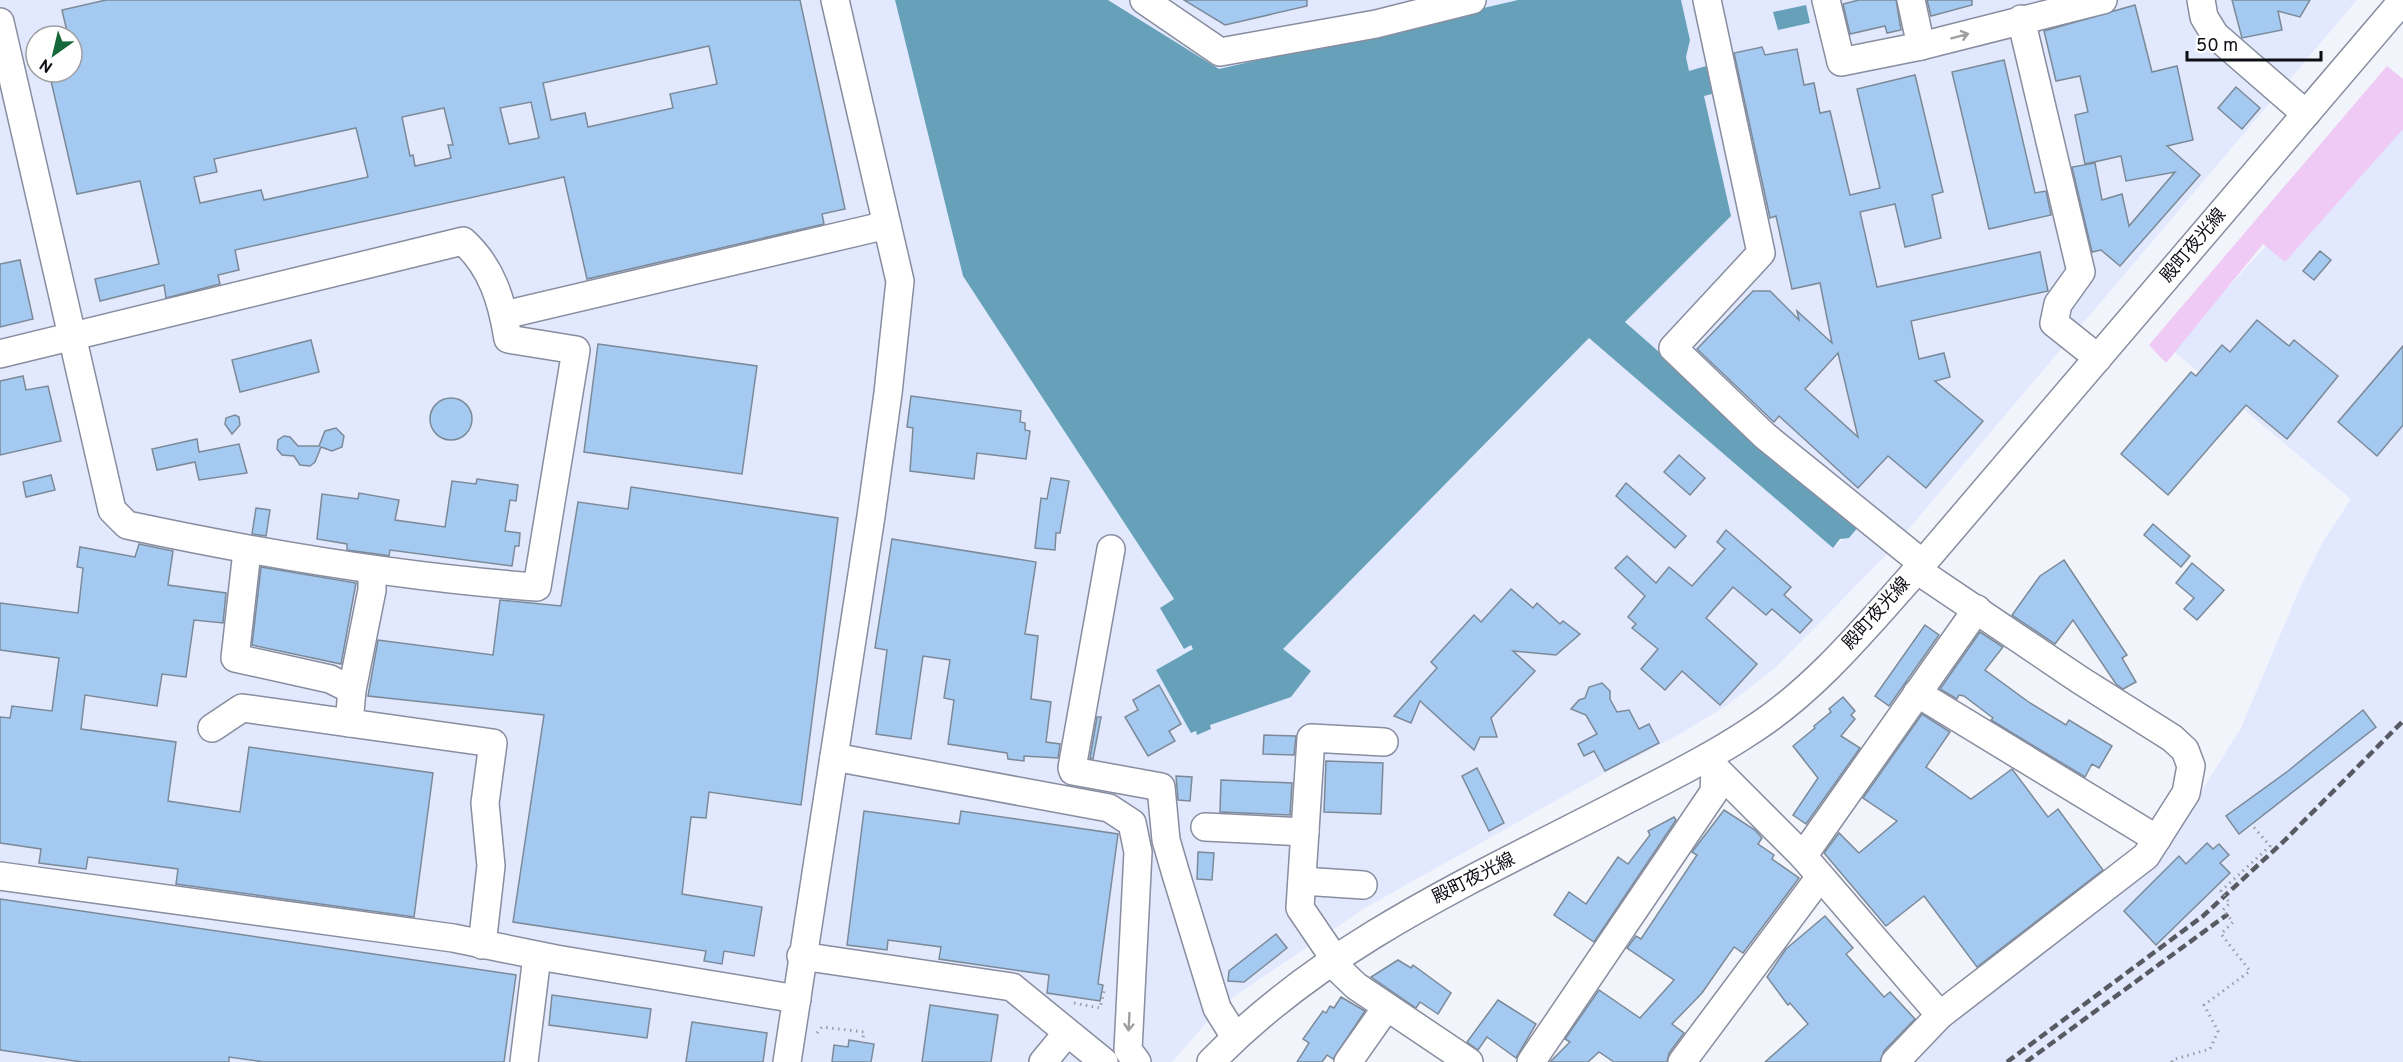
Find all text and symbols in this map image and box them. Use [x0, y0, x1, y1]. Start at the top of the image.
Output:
north arrow [24, 24, 84, 84]
scale bar [2187, 24, 2320, 62]
one-way arrow [1950, 29, 1969, 41]
text: 50 m [2196, 35, 2238, 58]
text: N [36, 53, 57, 76]
street label: 殿町夜光線 [2156, 204, 2232, 288]
street label: 殿町夜光線 [1838, 573, 1916, 655]
street label: 殿町夜光線 [1429, 848, 1519, 910]
one-way arrow [1124, 1012, 1135, 1032]

